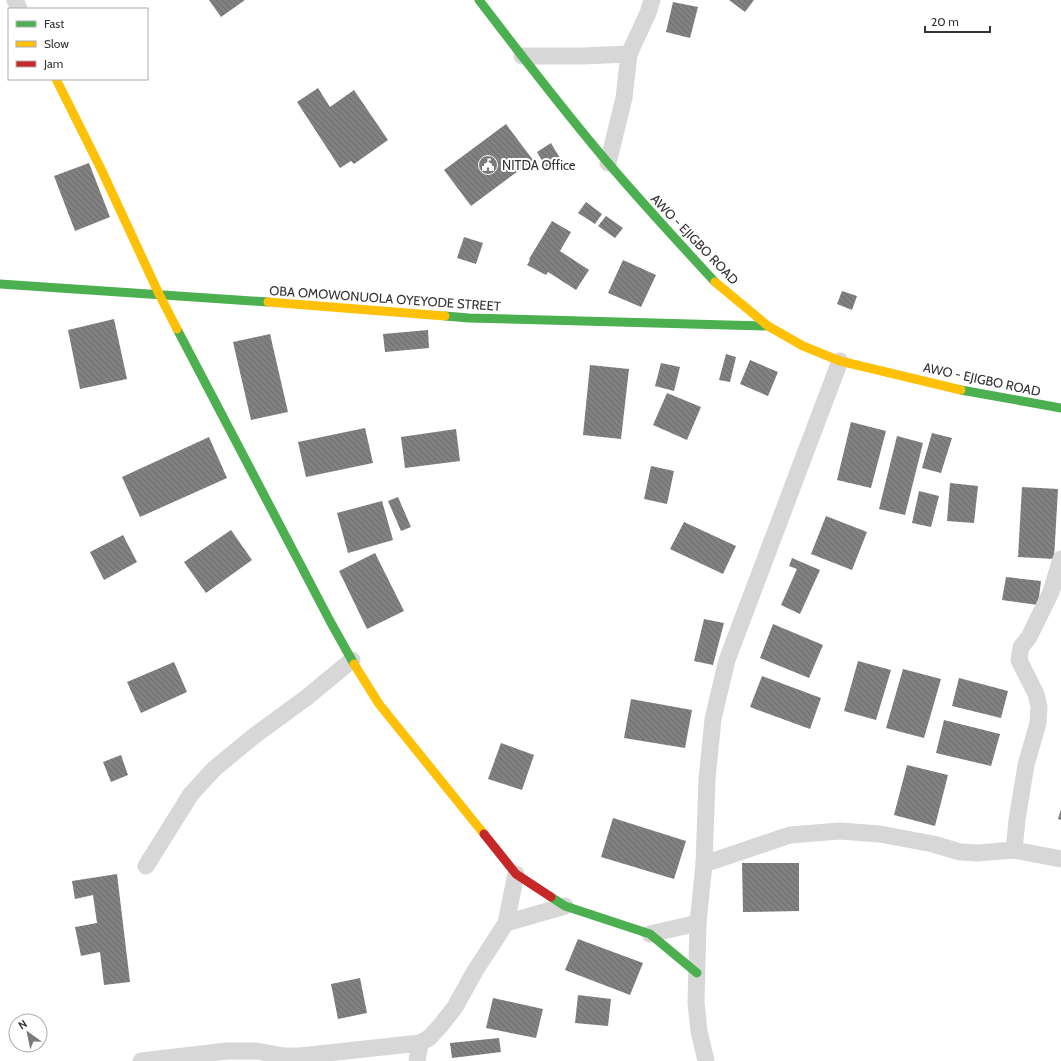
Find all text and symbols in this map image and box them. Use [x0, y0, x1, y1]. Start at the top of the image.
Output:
legend [8, 8, 148, 80]
scale bar [925, 8, 990, 34]
text: 20 m [931, 14, 959, 29]
text: Fast [44, 16, 64, 31]
text: Slow [44, 36, 69, 51]
text: Jam [43, 56, 63, 71]
public building icon: NITDA Office [477, 154, 499, 176]
place label: NITDA Office [502, 157, 576, 173]
street label: AWO - EJIGBO ROAD [648, 190, 742, 288]
street label: OBA OMOWONUOLA OYEYODE STREET [269, 282, 501, 314]
street label: AWO - EJIGBO ROAD [922, 359, 1042, 399]
north arrow [8, 1013, 48, 1053]
text: N [15, 1017, 30, 1033]

